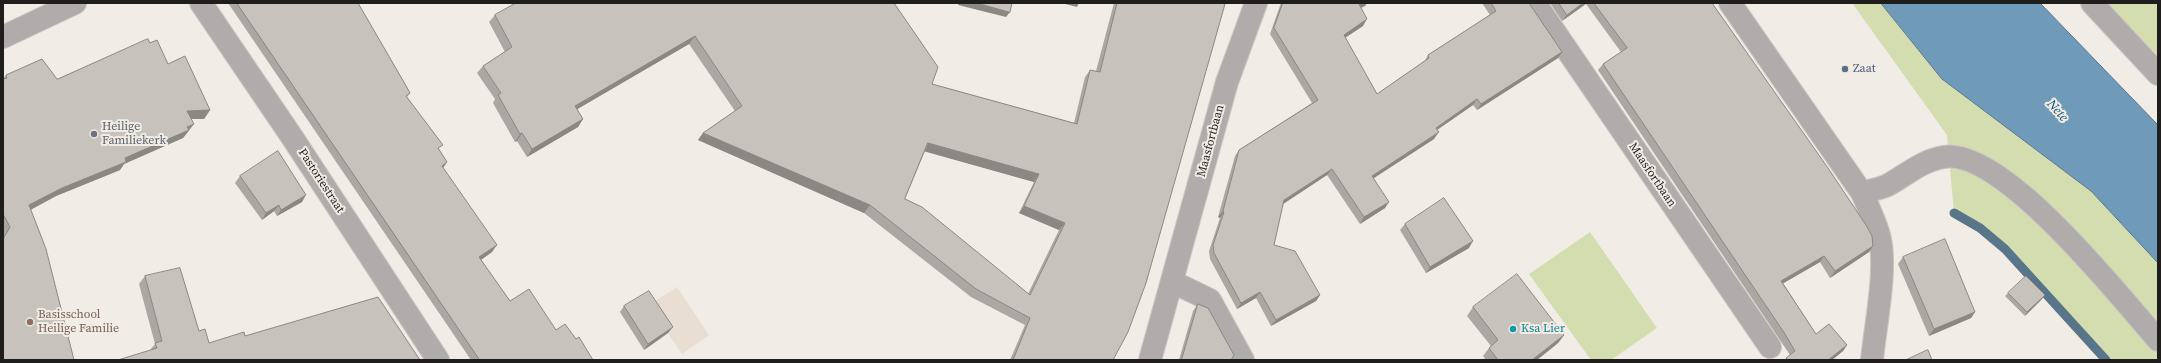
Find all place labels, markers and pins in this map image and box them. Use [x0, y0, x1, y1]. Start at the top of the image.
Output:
place label: Zaat [1853, 62, 1876, 76]
marker: Zaat [1840, 64, 1850, 74]
place label: Heilige Familiekerk [102, 120, 166, 148]
marker: Heilige Familiekerk [89, 129, 99, 139]
place label: Basisschool Heilige Familie [38, 308, 119, 336]
marker: Basisschool Heilige Familie [25, 317, 35, 327]
place label: Ksa Lier [1521, 322, 1565, 336]
marker: Ksa Lier [1508, 324, 1518, 334]

